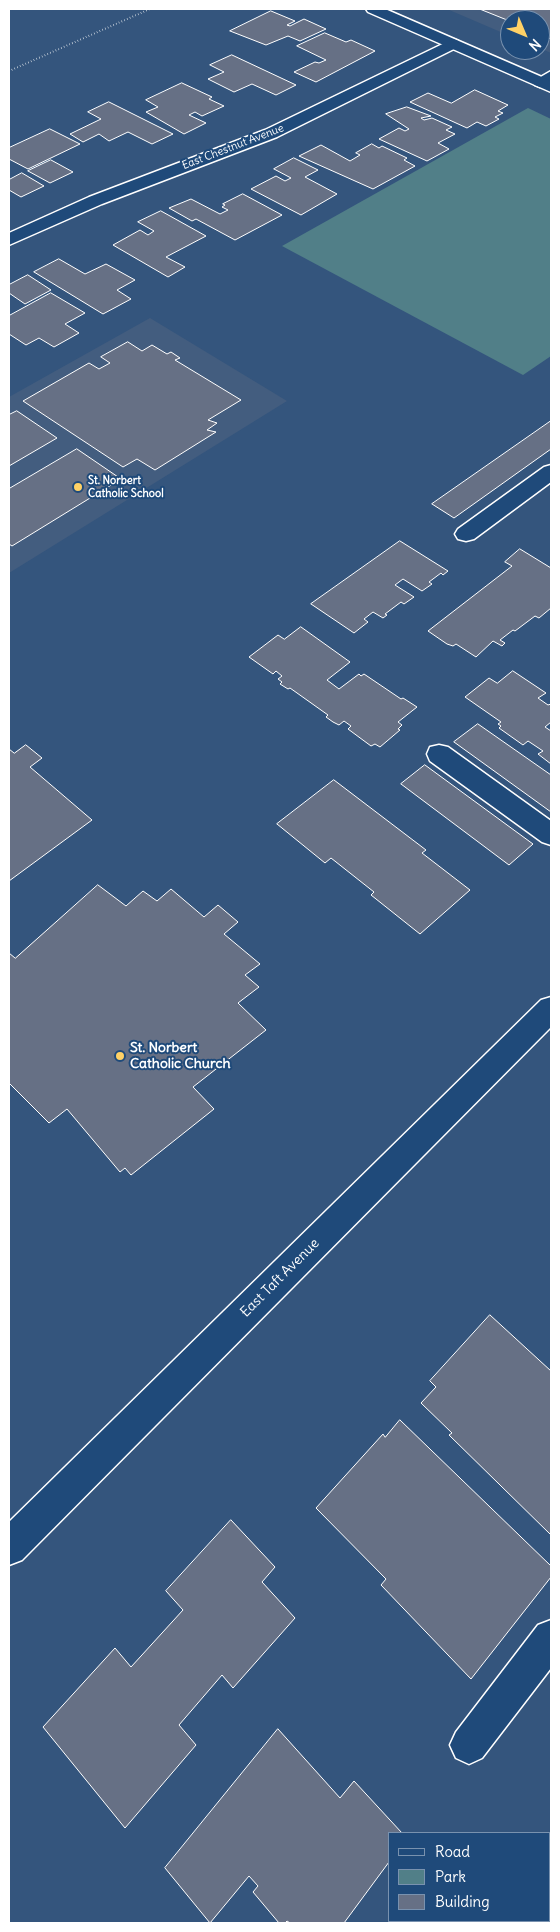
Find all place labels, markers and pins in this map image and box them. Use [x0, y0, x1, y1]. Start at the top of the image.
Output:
place label: St. Norbert Catholic School [88, 474, 164, 500]
marker: St. Norbert Catholic School [72, 481, 84, 493]
place label: St. Norbert Catholic Church [130, 1040, 231, 1072]
marker: St. Norbert Catholic Church [114, 1050, 126, 1062]

